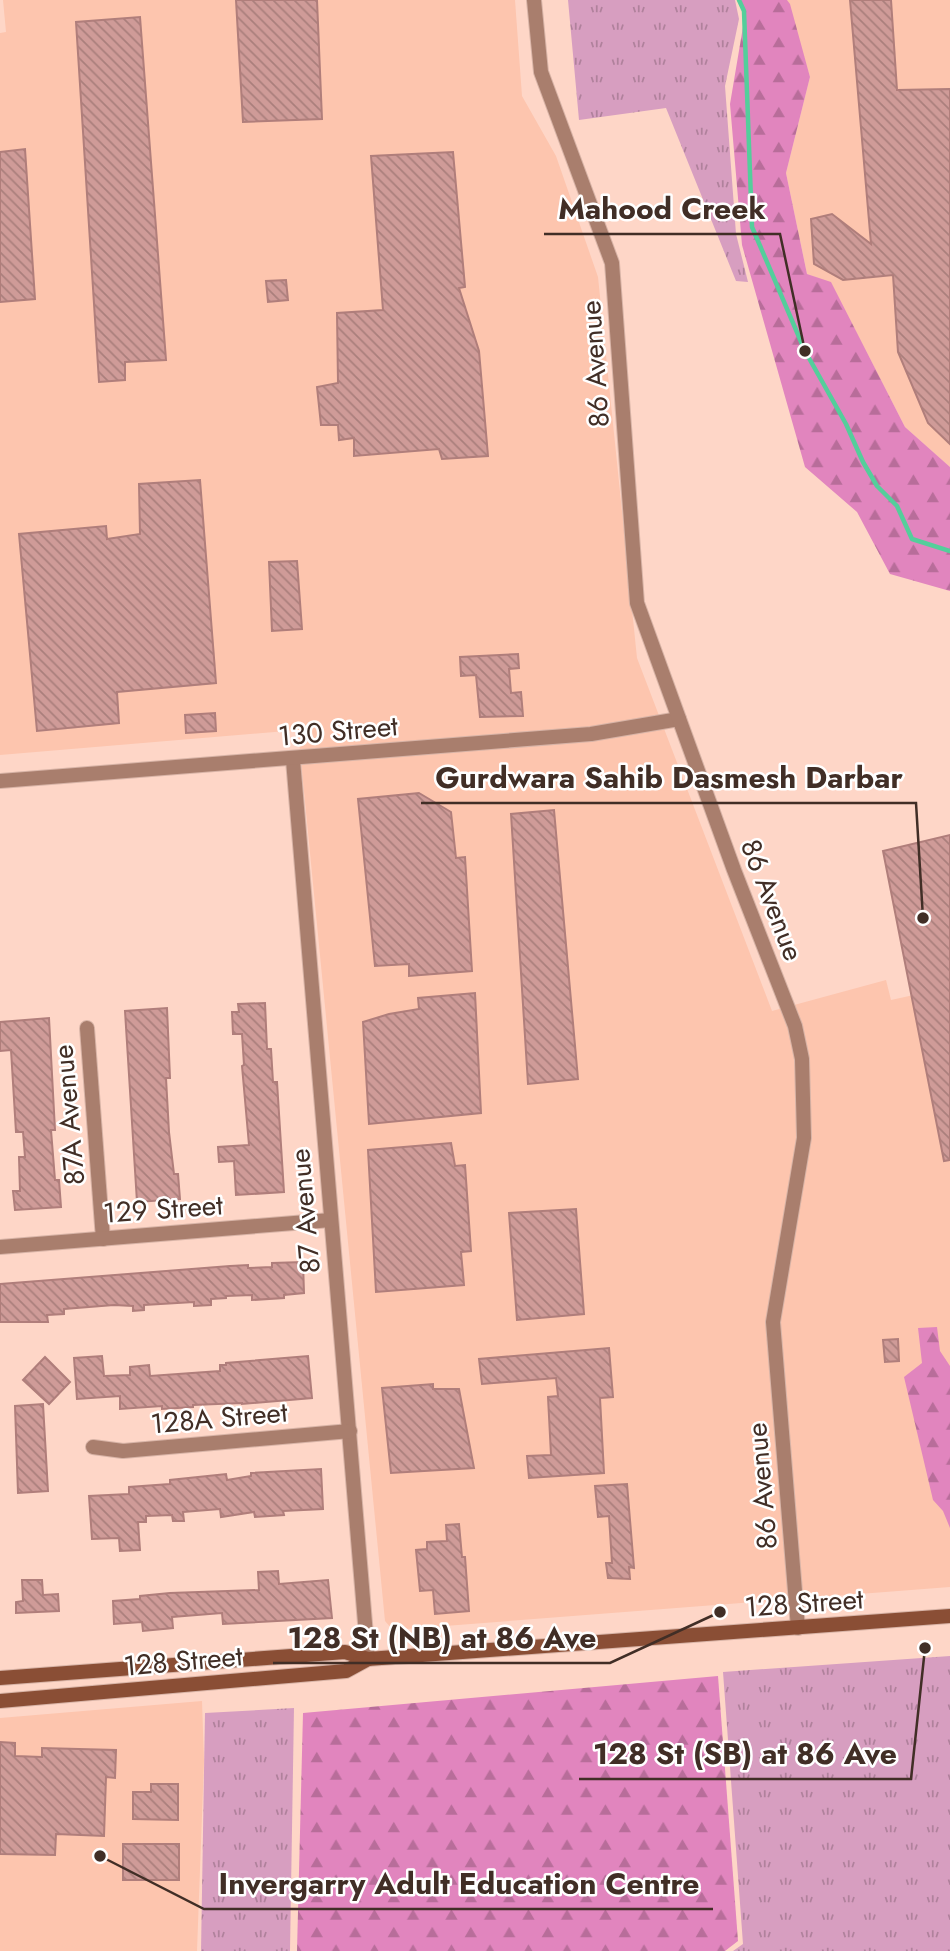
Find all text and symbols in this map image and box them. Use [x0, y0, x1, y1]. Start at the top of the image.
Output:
callout: Mahood Creek [544, 183, 780, 234]
text: Mahood Creek [558, 187, 766, 230]
street label: 86 Avenue [570, 299, 620, 429]
street label: 130 Street [276, 705, 400, 757]
callout: Gurdwara Sahib Dasmesh Darbar [421, 752, 916, 803]
text: Gurdwara Sahib Dasmesh Darbar [435, 756, 904, 799]
street label: 86 Avenue [730, 833, 814, 967]
street label: 87A Avenue [42, 1043, 96, 1187]
street label: 87 Avenue [279, 1147, 331, 1275]
street label: 129 Street [102, 1184, 224, 1234]
street label: 128A Street [149, 1392, 289, 1444]
street label: 86 Avenue [736, 1421, 788, 1551]
street label: 128 Street [743, 1578, 865, 1628]
callout: 128 St (NB) at 86 Ave [273, 1612, 610, 1663]
text: 128 St (NB) at 86 Ave [288, 1616, 596, 1659]
street label: 128 Street [122, 1635, 244, 1687]
callout: 128 St (SB) at 86 Ave [579, 1728, 911, 1779]
text: 128 St (SB) at 86 Ave [593, 1732, 897, 1775]
callout: Invergarry Adult Education Centre [204, 1858, 713, 1909]
text: Invergarry Adult Education Centre [219, 1862, 699, 1905]

